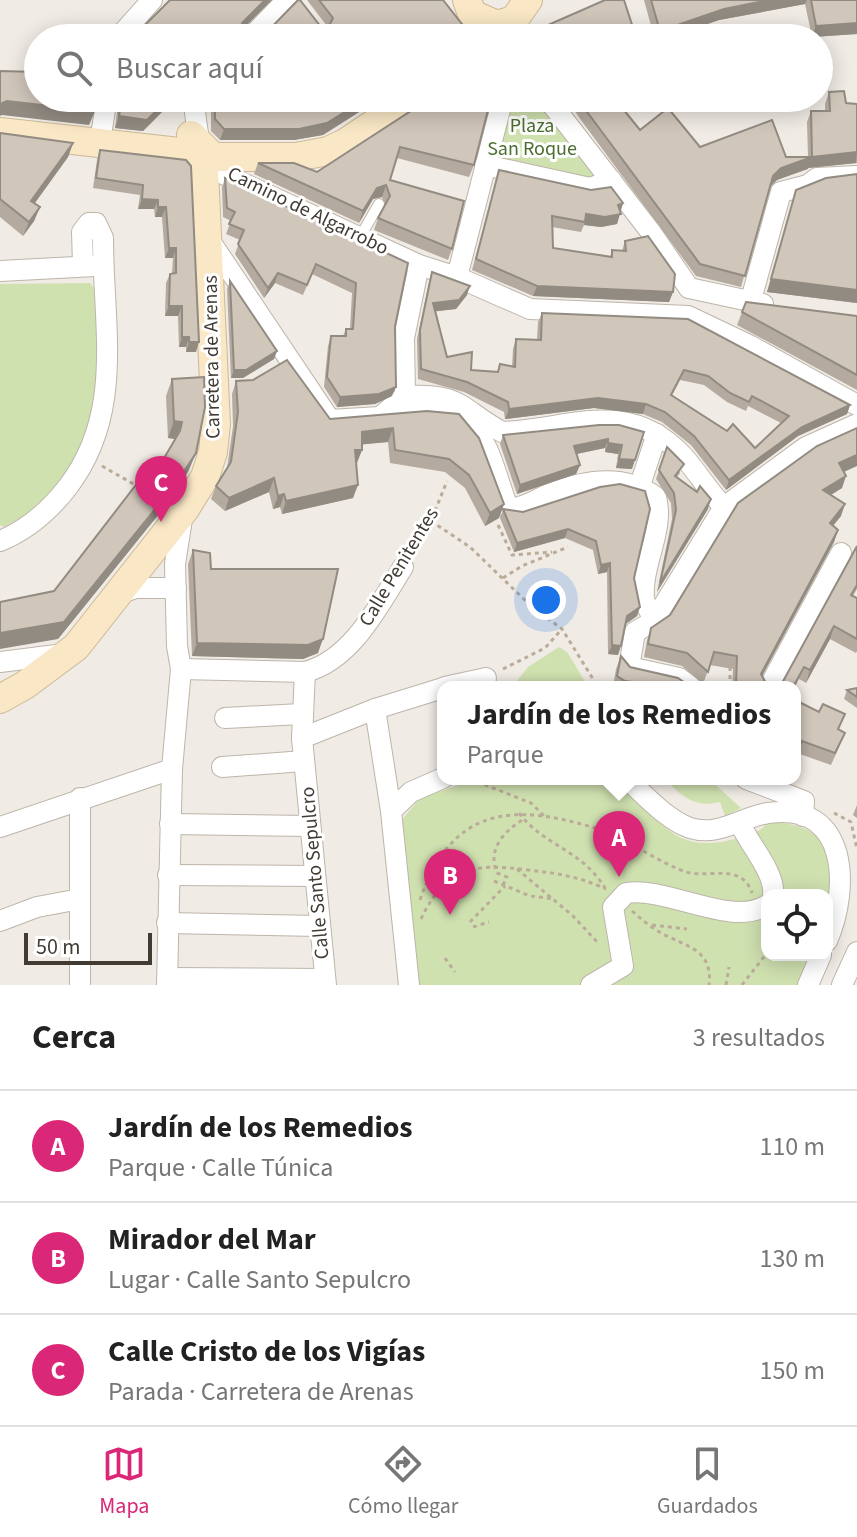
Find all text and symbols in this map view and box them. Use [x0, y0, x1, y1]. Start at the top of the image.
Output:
search box [24, 24, 833, 112]
icon: search [52, 46, 96, 90]
text: Buscar aquí [116, 47, 263, 90]
park label: Plaza San Roque [487, 112, 577, 163]
street label: Camino de Algarrobo [223, 160, 393, 262]
street label: Carretera de Arenas [197, 275, 227, 439]
pin: C [135, 456, 187, 522]
street label: Calle Penitentes [352, 502, 446, 632]
your location [526, 580, 566, 620]
popup [437, 681, 801, 785]
text: Jardín de los Remedios [467, 693, 771, 736]
text: Parque [467, 736, 544, 773]
street label: Calle Santo Sepulcro [294, 786, 336, 960]
pin: A [593, 811, 645, 877]
pin: B [424, 849, 476, 915]
map controls [761, 889, 833, 961]
button: locate [761, 889, 833, 961]
scale bar [24, 929, 152, 965]
text: 50 m [36, 931, 81, 963]
text: Cerca [32, 1013, 116, 1062]
text: 3 resultados [693, 1019, 825, 1056]
text: Jardín de los Remedios [108, 1106, 413, 1149]
text: A [51, 1128, 65, 1165]
text: 110 m [759, 1128, 825, 1165]
text: Parque · Calle Túnica [108, 1149, 333, 1186]
text: Mirador del Mar [108, 1218, 316, 1261]
text: B [50, 1240, 66, 1277]
text: 130 m [759, 1240, 825, 1277]
text: Lugar · Calle Santo Sepulcro [108, 1261, 411, 1298]
text: Calle Cristo de los Vigías [108, 1330, 425, 1373]
text: C [50, 1352, 66, 1389]
text: 150 m [759, 1352, 825, 1389]
text: Parada · Carretera de Arenas [108, 1373, 414, 1410]
tab: Mapa [99, 1442, 149, 1522]
tab: Cómo llegar [348, 1442, 458, 1522]
tab: Guardados [657, 1442, 758, 1522]

